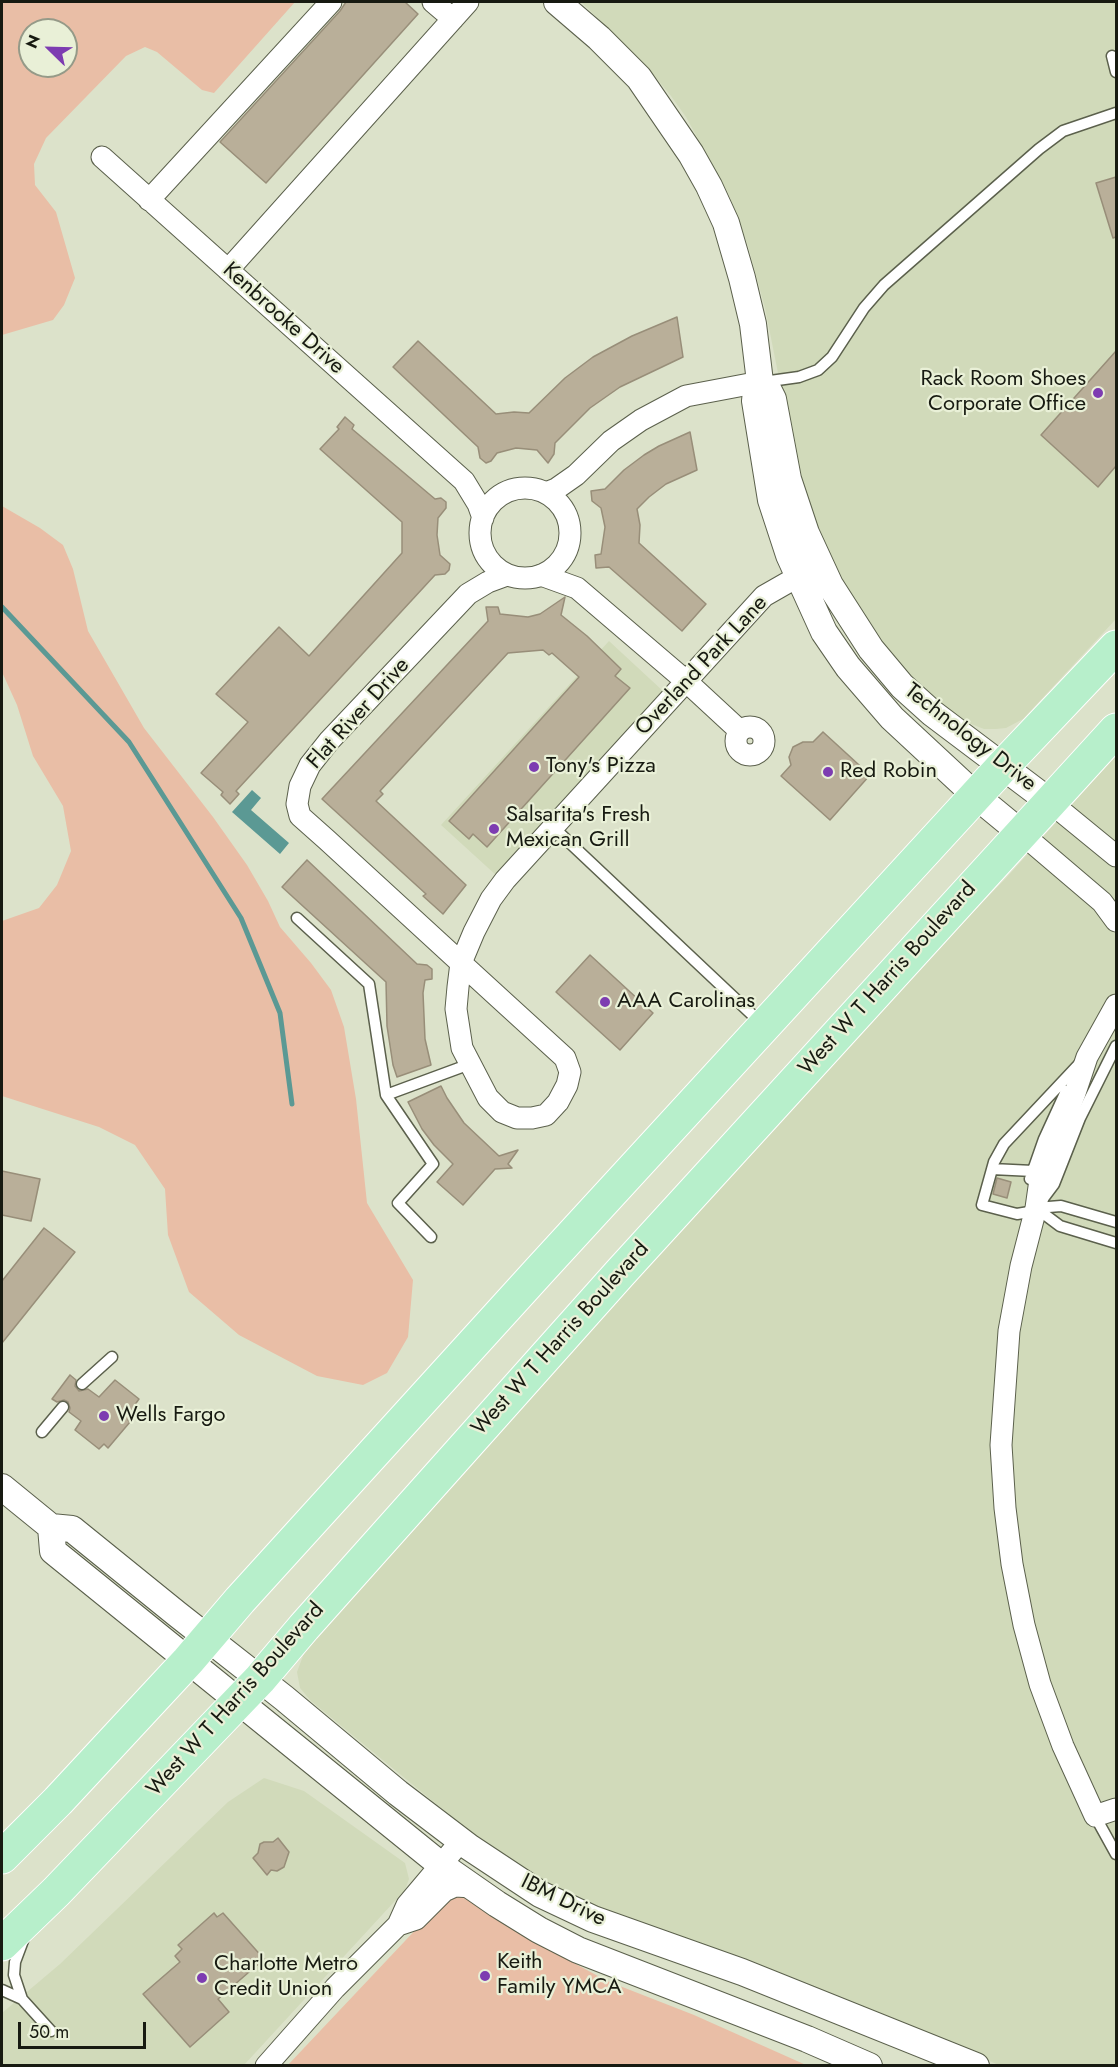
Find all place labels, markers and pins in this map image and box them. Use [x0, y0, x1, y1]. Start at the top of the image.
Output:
place label: Rack Room Shoes Corporate Office [920, 367, 1086, 418]
marker: Rack Room Shoes Corporate Office [1091, 386, 1105, 400]
place label: Tony's Pizza [546, 754, 656, 780]
place label: Red Robin [840, 759, 937, 785]
marker: Tony's Pizza [527, 760, 541, 774]
marker: Red Robin [821, 765, 835, 779]
place label: Salsarita's Fresh Mexican Grill [506, 803, 651, 854]
marker: Salsarita's Fresh Mexican Grill [487, 822, 501, 836]
place label: AAA Carolinas [617, 989, 755, 1015]
marker: AAA Carolinas [598, 995, 612, 1009]
place label: Wells Fargo [116, 1403, 226, 1429]
marker: Wells Fargo [97, 1409, 111, 1423]
place label: Keith Family YMCA [497, 1950, 622, 2002]
place label: Charlotte Metro Credit Union [214, 1952, 358, 2004]
marker: Keith Family YMCA [478, 1969, 492, 1983]
marker: Charlotte Metro Credit Union [195, 1971, 209, 1985]

